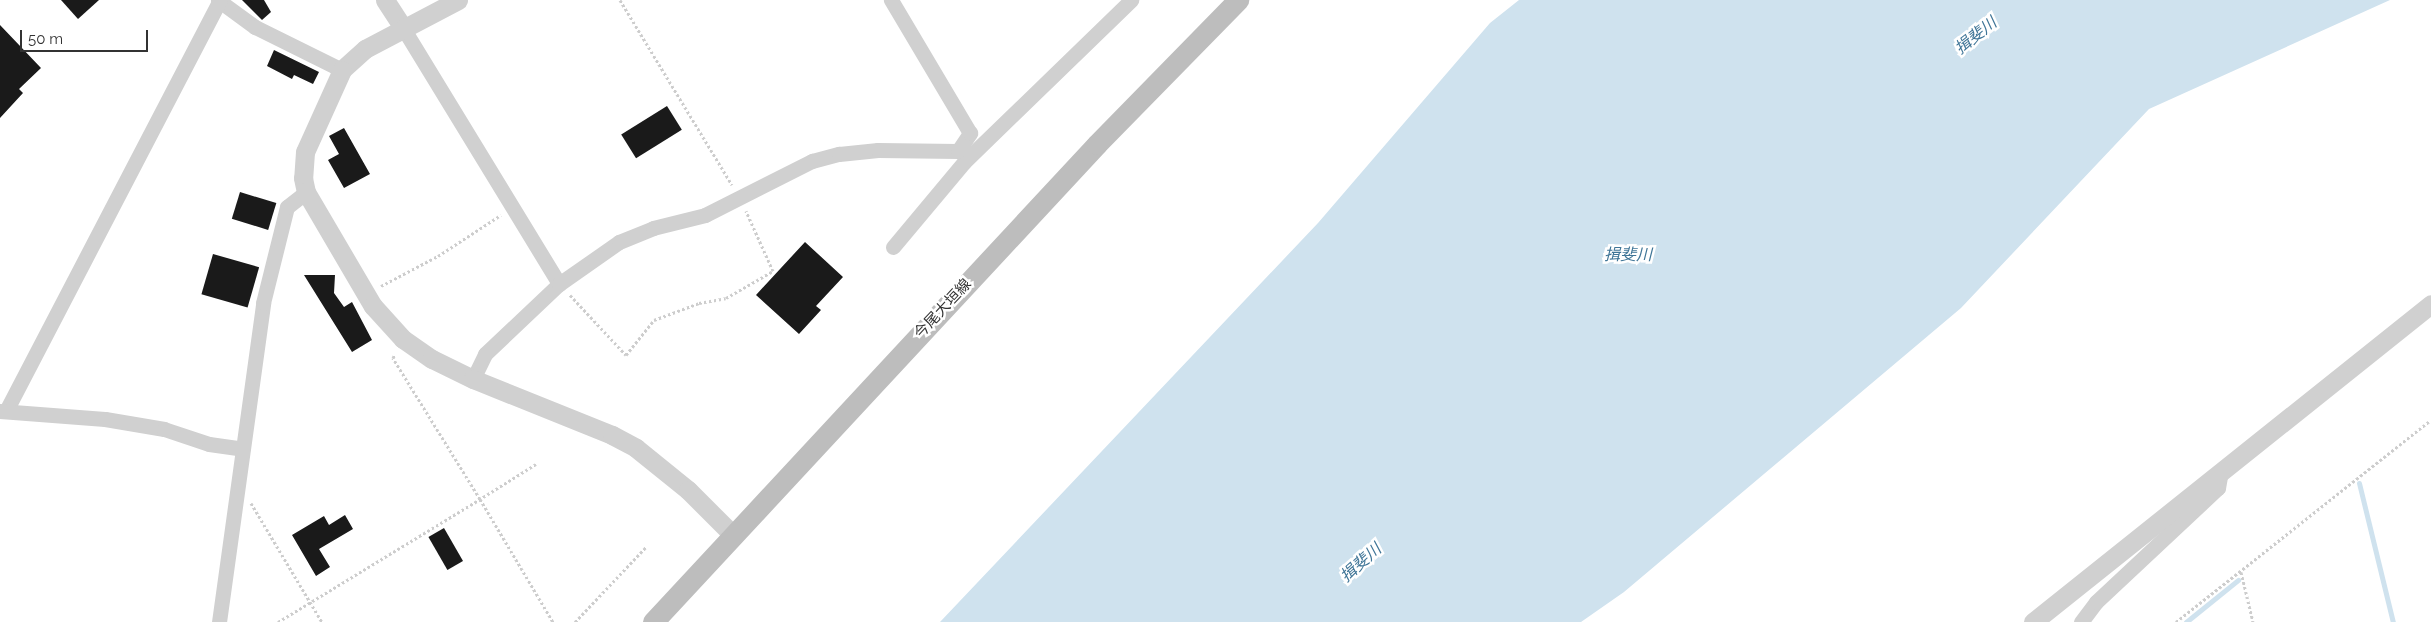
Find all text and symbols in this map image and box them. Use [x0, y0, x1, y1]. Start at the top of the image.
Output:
water label: 揖斐川 [1951, 13, 2001, 59]
scale bar [22, 20, 150, 52]
text: 50 m [28, 30, 63, 48]
water label: 揖斐川 [1604, 245, 1652, 265]
street label: 今尾大垣線 [911, 275, 975, 343]
water label: 揖斐川 [1337, 540, 1385, 586]

